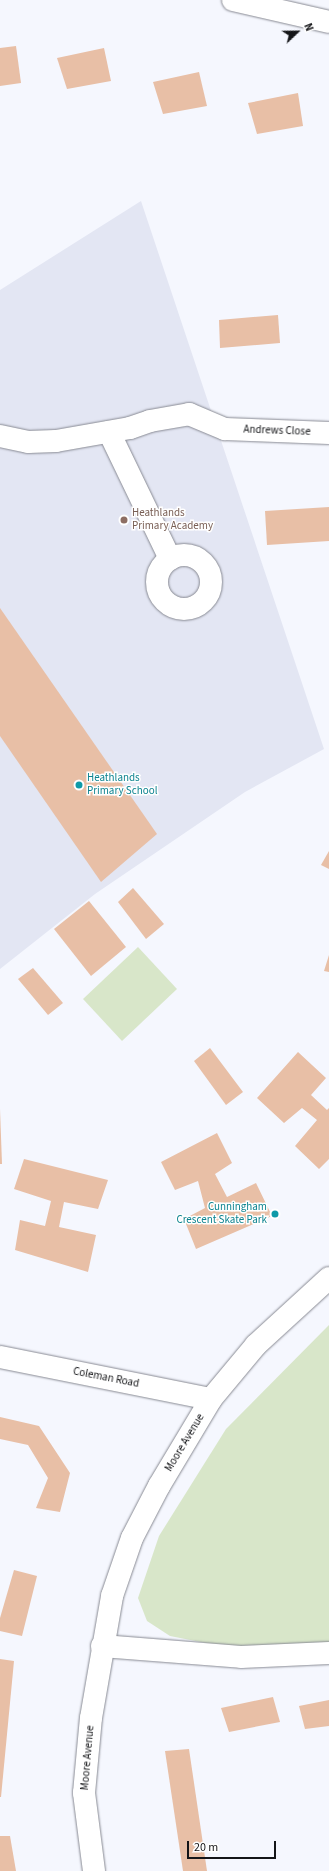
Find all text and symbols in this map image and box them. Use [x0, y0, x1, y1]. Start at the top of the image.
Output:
north arrow [277, 12, 317, 52]
text: N [300, 21, 317, 34]
street label: Andrews Close [243, 423, 311, 439]
place label: Heathlands Primary Academy [132, 507, 213, 533]
marker: Heathlands Primary Academy [119, 515, 129, 525]
place label: Heathlands Primary School [87, 772, 157, 798]
marker: Heathlands Primary School [74, 780, 84, 790]
place label: Cunningham Crescent Skate Park [176, 1201, 267, 1227]
marker: Cunningham Crescent Skate Park [270, 1209, 280, 1219]
street label: Coleman Road [72, 1365, 140, 1391]
street label: Moore Avenue [163, 1412, 207, 1474]
street label: Moore Avenue [79, 1725, 97, 1791]
scale bar [189, 1833, 278, 1859]
text: 20 m [194, 1839, 218, 1856]

